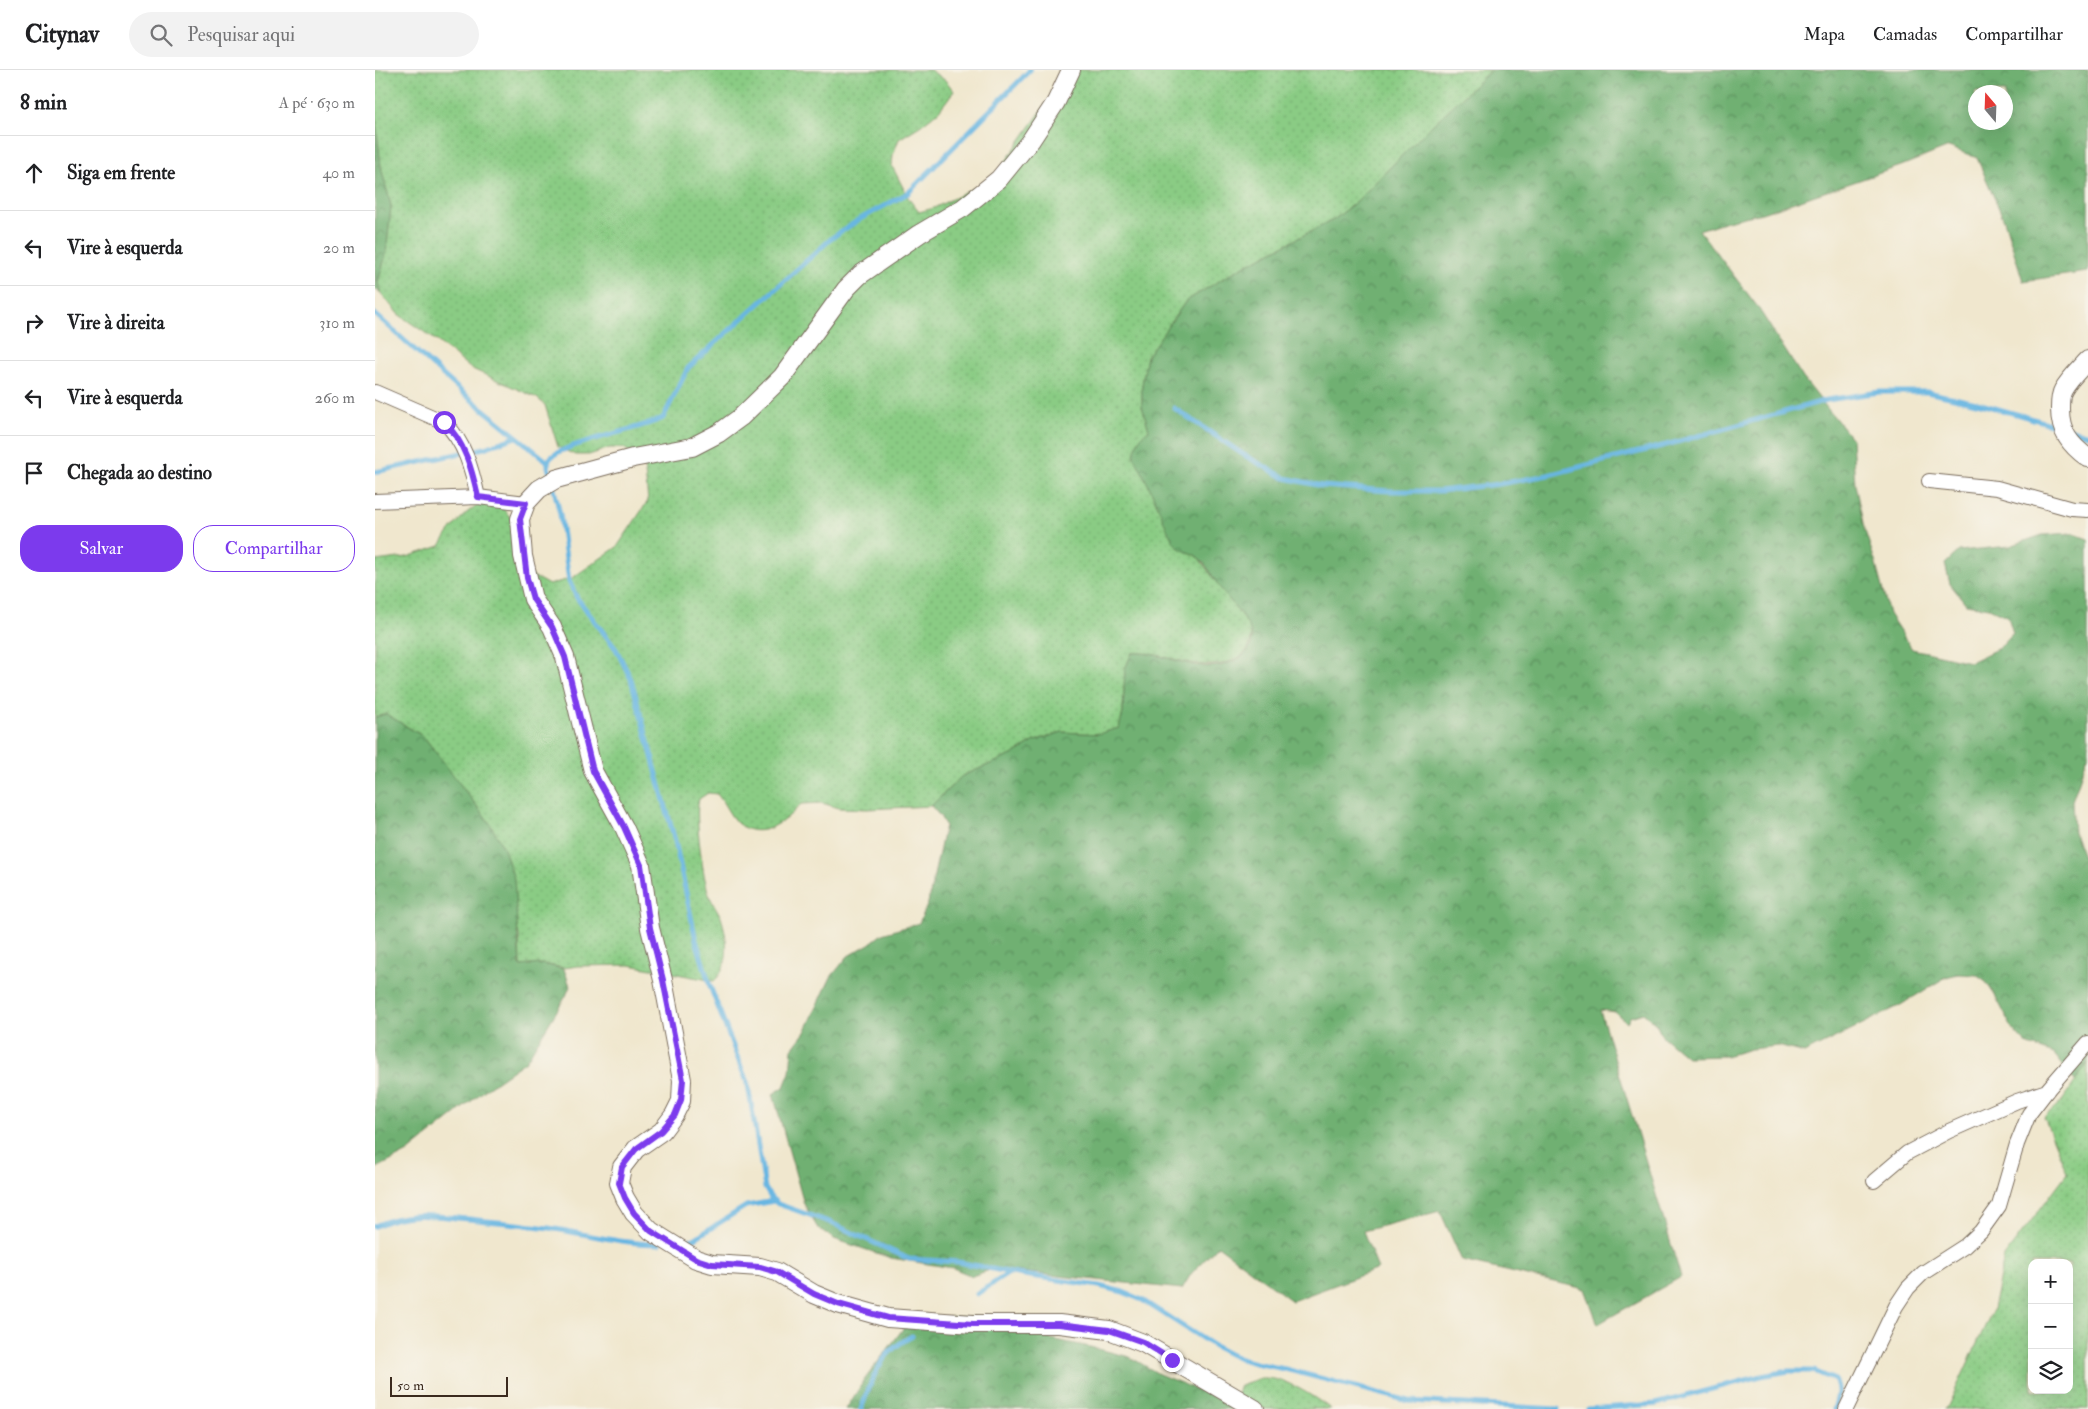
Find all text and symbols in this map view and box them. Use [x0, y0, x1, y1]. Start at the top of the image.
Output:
search box [129, 12, 479, 57]
text: Citynav [25, 19, 99, 50]
icon: search [147, 21, 175, 49]
text: Pesquisar aqui [187, 23, 295, 47]
text: Mapa [1804, 23, 1845, 46]
text: Camadas [1873, 23, 1937, 46]
text: Compartilhar [1965, 23, 2063, 46]
north arrow [1968, 85, 2013, 130]
text: 8 min [20, 89, 67, 116]
text: A pé · 630 m [279, 93, 355, 113]
icon: ahead [20, 159, 48, 187]
text: Siga em frente [67, 161, 175, 185]
text: 40 m [322, 163, 355, 183]
icon: left [20, 234, 48, 262]
text: Vire à esquerda [67, 236, 182, 260]
text: 20 m [323, 238, 355, 258]
icon: right [20, 309, 48, 337]
text: Vire à direita [67, 311, 164, 335]
text: 310 m [319, 313, 355, 333]
icon: left [20, 384, 48, 412]
text: Vire à esquerda [67, 386, 182, 410]
text: 260 m [315, 388, 355, 408]
route start [433, 411, 456, 434]
icon: arrive [20, 459, 48, 487]
text: Chegada ao destino [67, 461, 212, 485]
button: Salvar [20, 525, 183, 572]
button: Compartilhar [193, 525, 355, 572]
map controls [2028, 1259, 2073, 1394]
button: + [2028, 1259, 2073, 1304]
button: − [2028, 1304, 2073, 1349]
route end [1161, 1349, 1184, 1372]
button: layers [2028, 1349, 2073, 1394]
scale bar [390, 1374, 507, 1397]
text: 50 m [397, 1377, 424, 1394]

